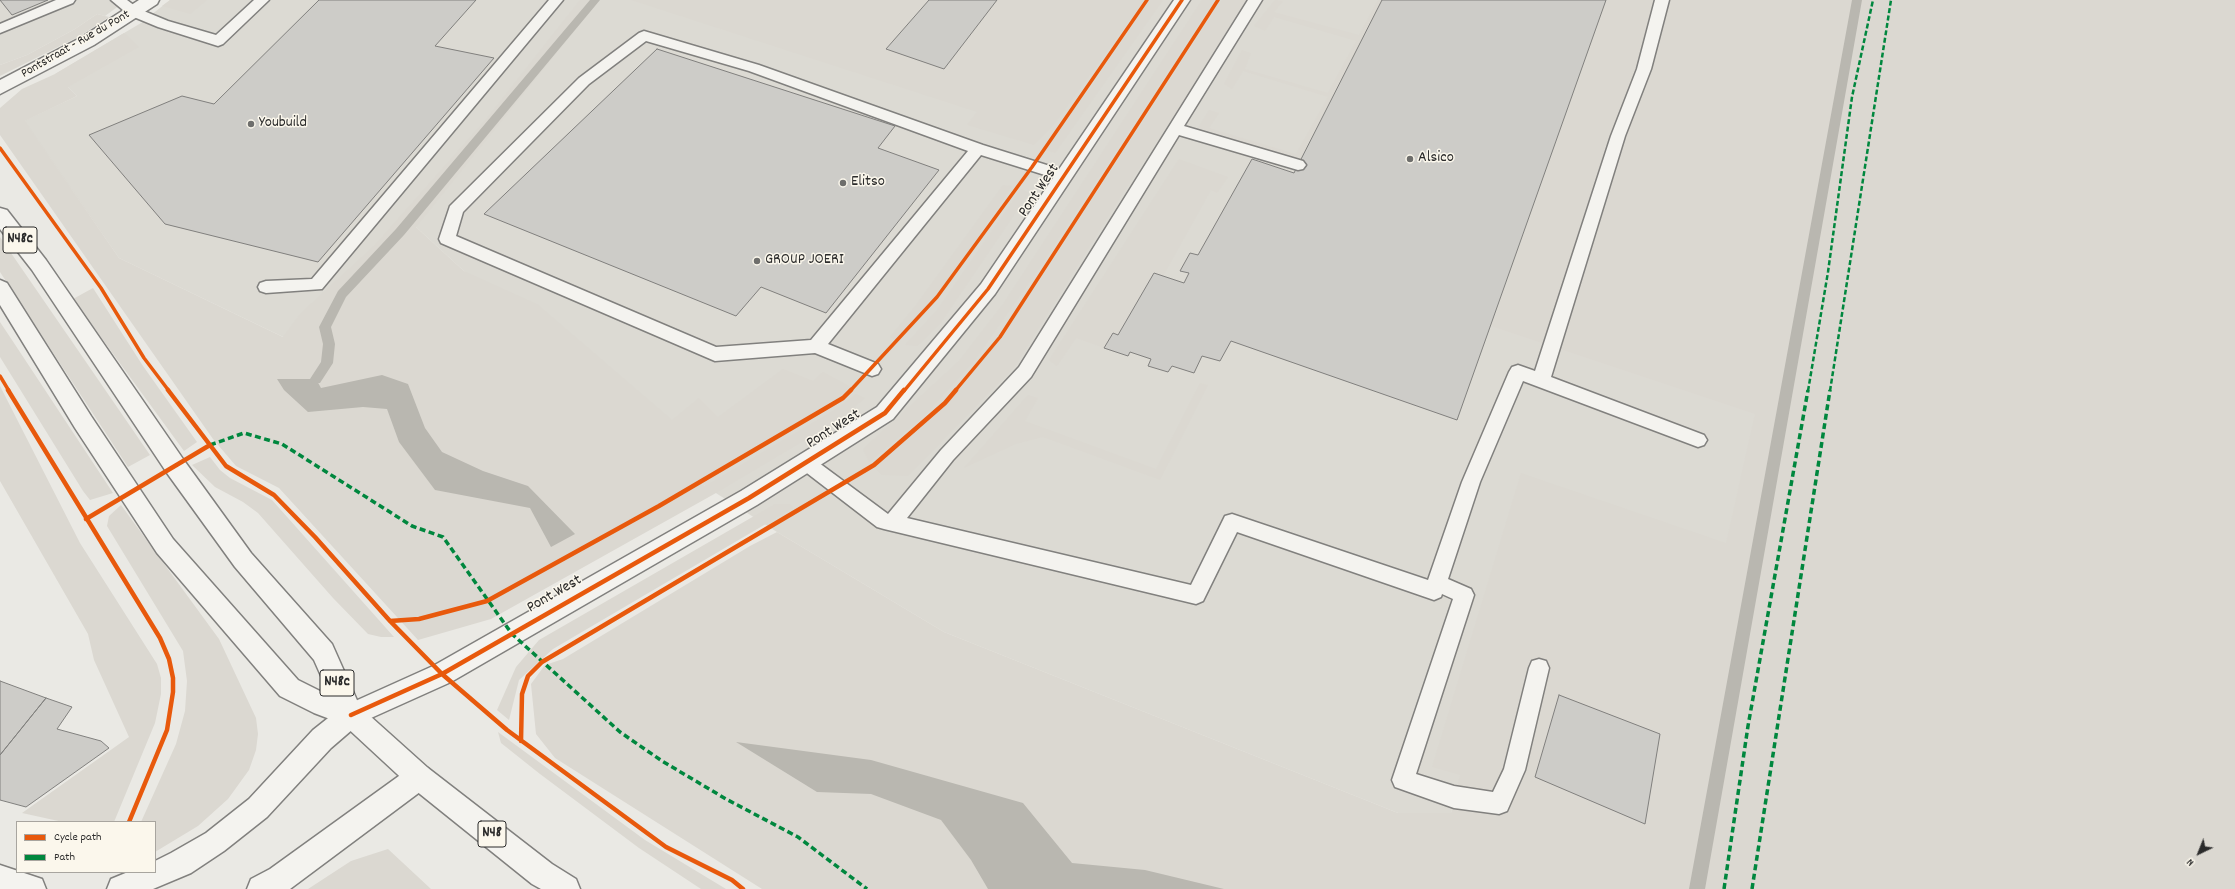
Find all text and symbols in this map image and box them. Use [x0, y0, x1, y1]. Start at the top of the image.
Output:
street label: Pontstraat - Rue du Pont [19, 8, 133, 82]
place label: Youbuild [259, 114, 307, 134]
marker: Youbuild [246, 119, 256, 129]
place label: Alsico [1418, 149, 1454, 169]
marker: Alsico [1405, 154, 1415, 164]
street label: Pont West [1015, 161, 1065, 221]
place label: Elitso [851, 173, 885, 193]
marker: Elitso [838, 178, 848, 188]
road number: N48c [3, 227, 37, 253]
place label: GROUP JOERI [765, 251, 844, 271]
marker: GROUP JOERI [752, 256, 762, 266]
street label: Pont West [803, 406, 865, 454]
street label: Pont West [524, 572, 586, 618]
road number: N48c [320, 670, 354, 696]
legend [16, 821, 156, 873]
road number: N48 [478, 821, 506, 847]
text: Cycle path [54, 829, 102, 846]
north arrow [2179, 833, 2219, 873]
text: Path [54, 849, 75, 866]
text: N [2183, 854, 2198, 869]

